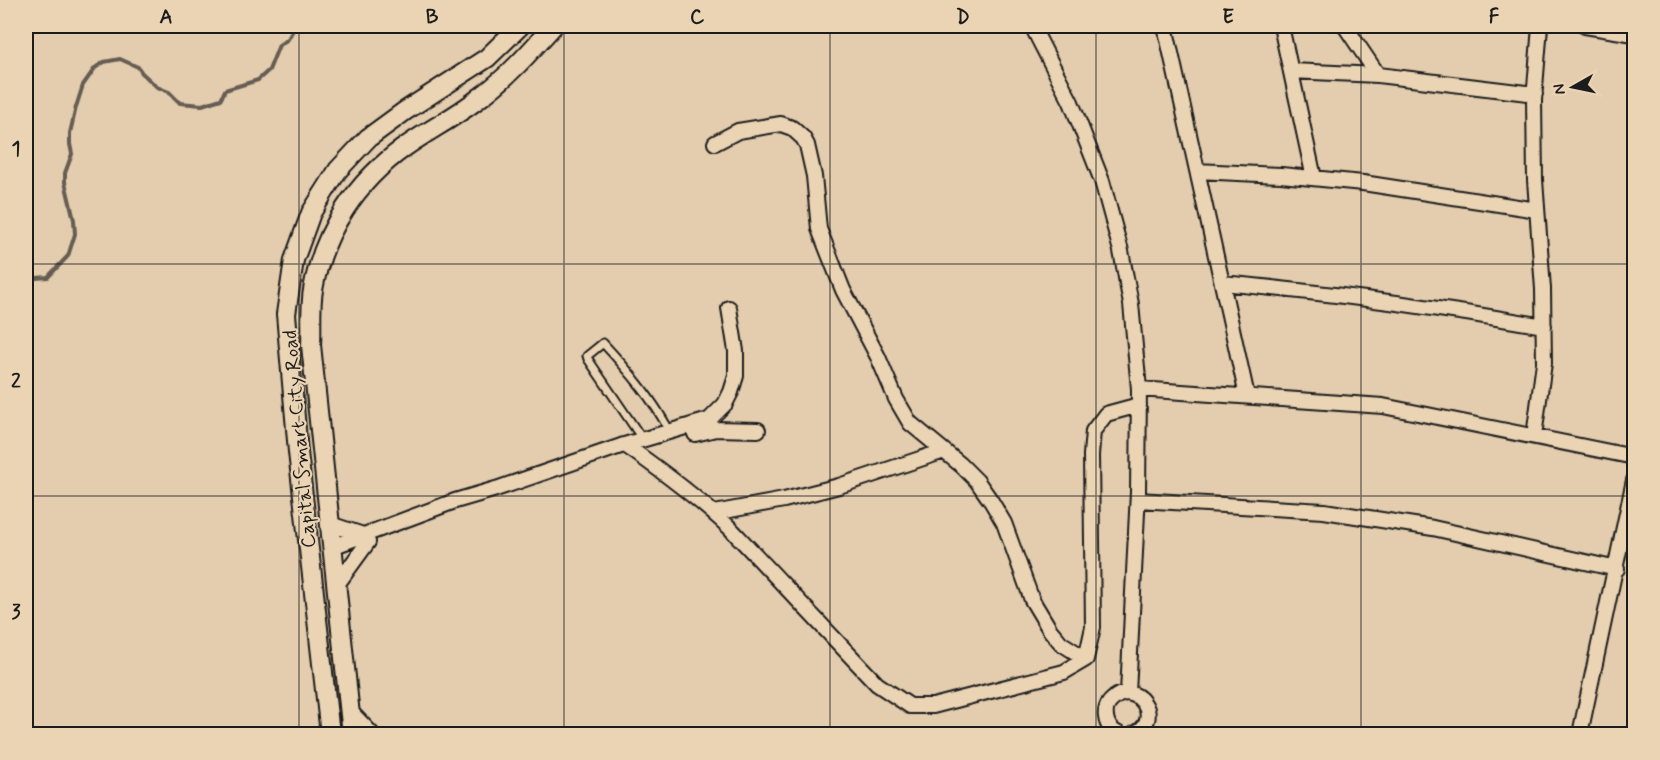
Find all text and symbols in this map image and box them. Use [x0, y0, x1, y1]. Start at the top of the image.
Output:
text: A [159, 4, 173, 31]
text: B [426, 4, 439, 31]
text: C [690, 4, 705, 31]
text: D [956, 4, 970, 31]
text: E [1222, 4, 1234, 31]
text: F [1489, 4, 1500, 31]
north arrow [1543, 57, 1603, 117]
text: N [1548, 82, 1571, 96]
text: 1 [12, 136, 20, 163]
street label: Capital Smart City Road [277, 329, 323, 549]
text: 2 [11, 368, 21, 395]
text: 3 [11, 599, 21, 626]

